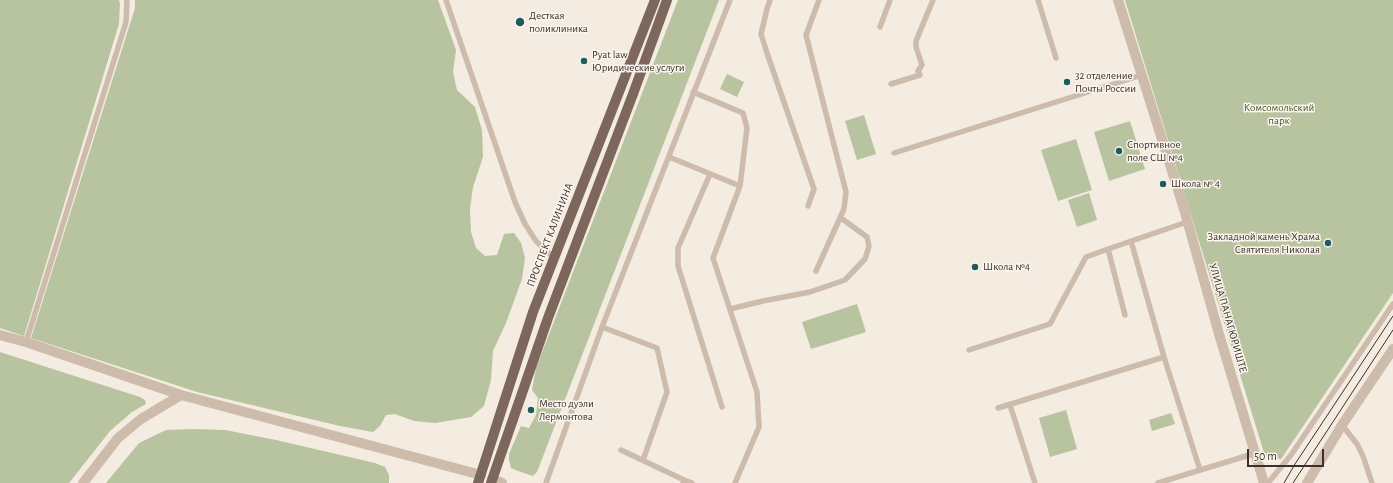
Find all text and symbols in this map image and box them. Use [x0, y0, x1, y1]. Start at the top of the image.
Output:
place label: Десткая поликлиника [529, 9, 588, 35]
marker: Десткая поликлиника [514, 16, 526, 28]
place label: Pyat law Юридические услуги [592, 48, 685, 74]
marker: Pyat law Юридические услуги [579, 56, 589, 66]
place label: 32 отделение Почты России [1075, 69, 1136, 95]
marker: 32 отделение Почты России [1062, 77, 1072, 87]
park label: Комсомольский парк [1244, 101, 1314, 127]
place label: Спортивное поле СШ №4 [1127, 138, 1183, 164]
marker: Спортивное поле СШ №4 [1114, 146, 1124, 156]
place label: Школа № 4 [1171, 177, 1220, 191]
marker: Школа № 4 [1158, 179, 1168, 189]
street label: ПРОСПЕКТ КАЛИНИНА [524, 181, 576, 289]
place label: Закладной камень Храма Святителя Николая [1208, 230, 1320, 256]
marker: Закладной камень Храма Святителя Николая [1323, 238, 1333, 248]
place label: Школа №4 [983, 260, 1030, 274]
marker: Школа №4 [970, 262, 980, 272]
street label: УЛИЦА ПАНАГЮРИШТЕ [1206, 262, 1250, 374]
place label: Место дуэли Лермонтова [539, 397, 594, 423]
marker: Место дуэли Лермонтова [526, 405, 536, 415]
scale bar [1249, 441, 1326, 467]
text: 50 m [1254, 450, 1277, 462]

